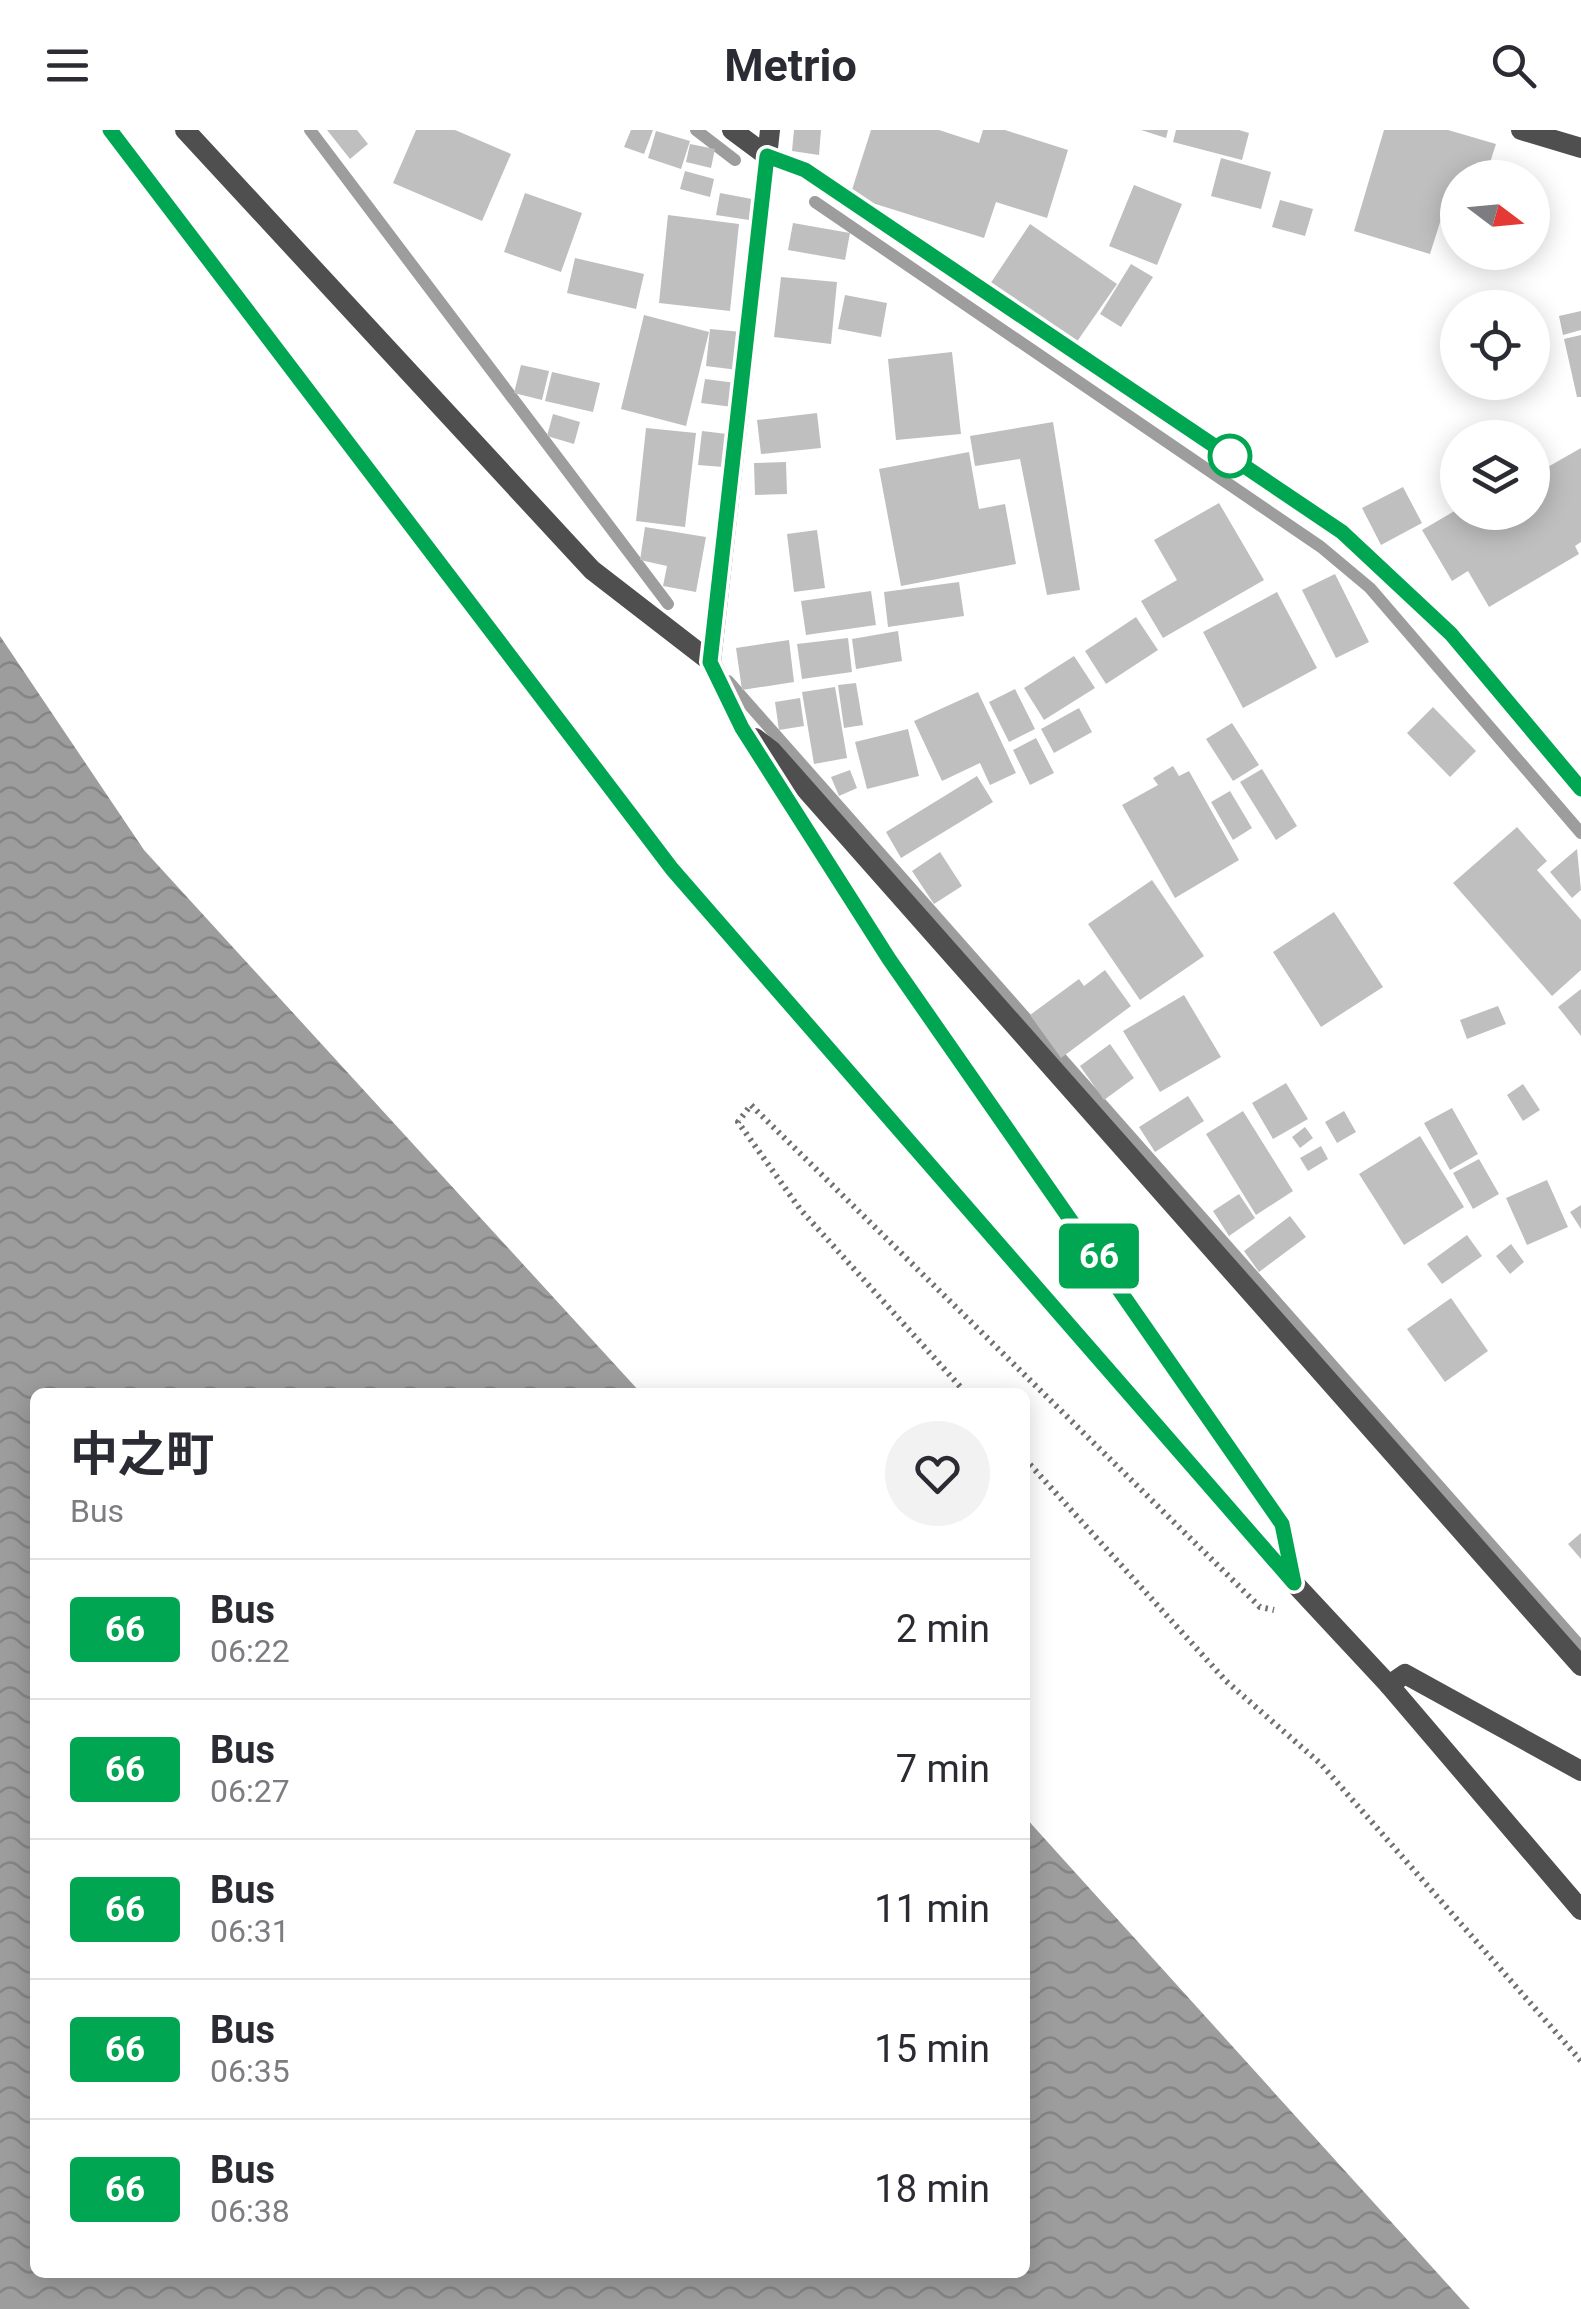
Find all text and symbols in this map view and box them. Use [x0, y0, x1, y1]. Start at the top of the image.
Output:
icon: menu [40, 38, 95, 93]
icon: search [1486, 38, 1541, 93]
text: Metrio [724, 39, 857, 92]
north arrow [1440, 160, 1550, 270]
map controls [1440, 160, 1550, 530]
button: locate [1440, 290, 1550, 400]
button: layers [1440, 420, 1550, 530]
unlabelled marker [1209, 435, 1251, 477]
line badge: 66 [1054, 1224, 1144, 1288]
text: 66 [1079, 1236, 1119, 1277]
button: heart [885, 1421, 990, 1526]
text: 中之町 [70, 1426, 214, 1483]
text: Bus [70, 1492, 124, 1530]
text: Bus [210, 1588, 275, 1632]
text: 2 min [896, 1607, 990, 1651]
text: 66 [105, 1609, 145, 1650]
text: 06:22 [210, 1632, 290, 1670]
text: Bus [210, 1728, 275, 1772]
text: 7 min [896, 1747, 990, 1791]
text: 66 [105, 1749, 145, 1790]
text: 06:27 [210, 1772, 290, 1810]
text: Bus [210, 1868, 275, 1912]
text: 11 min [874, 1887, 990, 1931]
text: 66 [105, 1889, 145, 1930]
text: 06:31 [210, 1912, 290, 1950]
text: Bus [210, 2008, 275, 2052]
text: 15 min [874, 2027, 990, 2071]
text: 66 [105, 2029, 145, 2070]
text: 06:35 [210, 2052, 290, 2090]
text: Bus [210, 2148, 275, 2192]
text: 18 min [874, 2167, 990, 2211]
text: 66 [105, 2169, 145, 2210]
text: 06:38 [210, 2192, 290, 2230]

